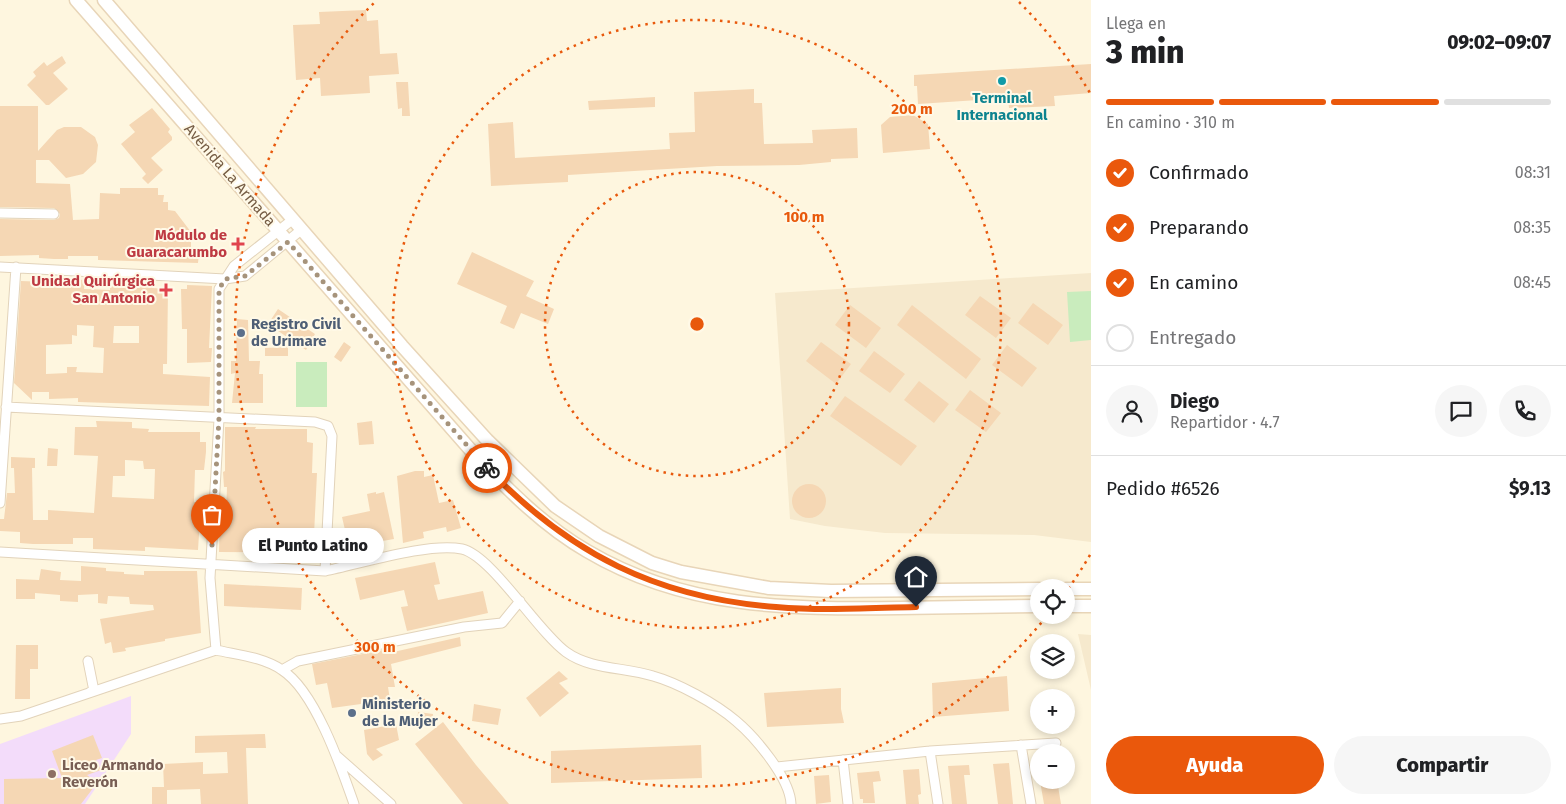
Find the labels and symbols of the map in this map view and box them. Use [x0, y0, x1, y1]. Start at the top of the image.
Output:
marker: Terminal Internacional [996, 75, 1008, 87]
place label: Terminal Internacional [956, 89, 1048, 124]
text: 200 m [891, 100, 933, 118]
street label: Avenida La Armada [180, 120, 280, 230]
text: 100 m [784, 208, 824, 226]
place label: Módulo de Guaracarumbo [127, 226, 227, 261]
marker: Módulo de Guaracarumbo [231, 237, 245, 251]
place label: Unidad Quirúrgica San Antonio [31, 272, 155, 307]
marker: Unidad Quirúrgica San Antonio [159, 283, 173, 297]
place label: Registro Civil de Urimare [251, 315, 342, 350]
centre of rings [688, 315, 706, 333]
marker: Registro Civil de Urimare [235, 327, 247, 339]
courier [462, 443, 512, 493]
pin [191, 494, 233, 545]
callout: El Punto Latino [242, 528, 384, 562]
pin [895, 556, 937, 607]
text: 300 m [353, 638, 396, 656]
place label: Ministerio de la Mujer [362, 695, 439, 730]
marker: Ministerio de la Mujer [346, 707, 358, 719]
place label: Liceo Armando Reverón [62, 756, 164, 791]
marker: Liceo Armando Reverón [46, 768, 58, 780]

